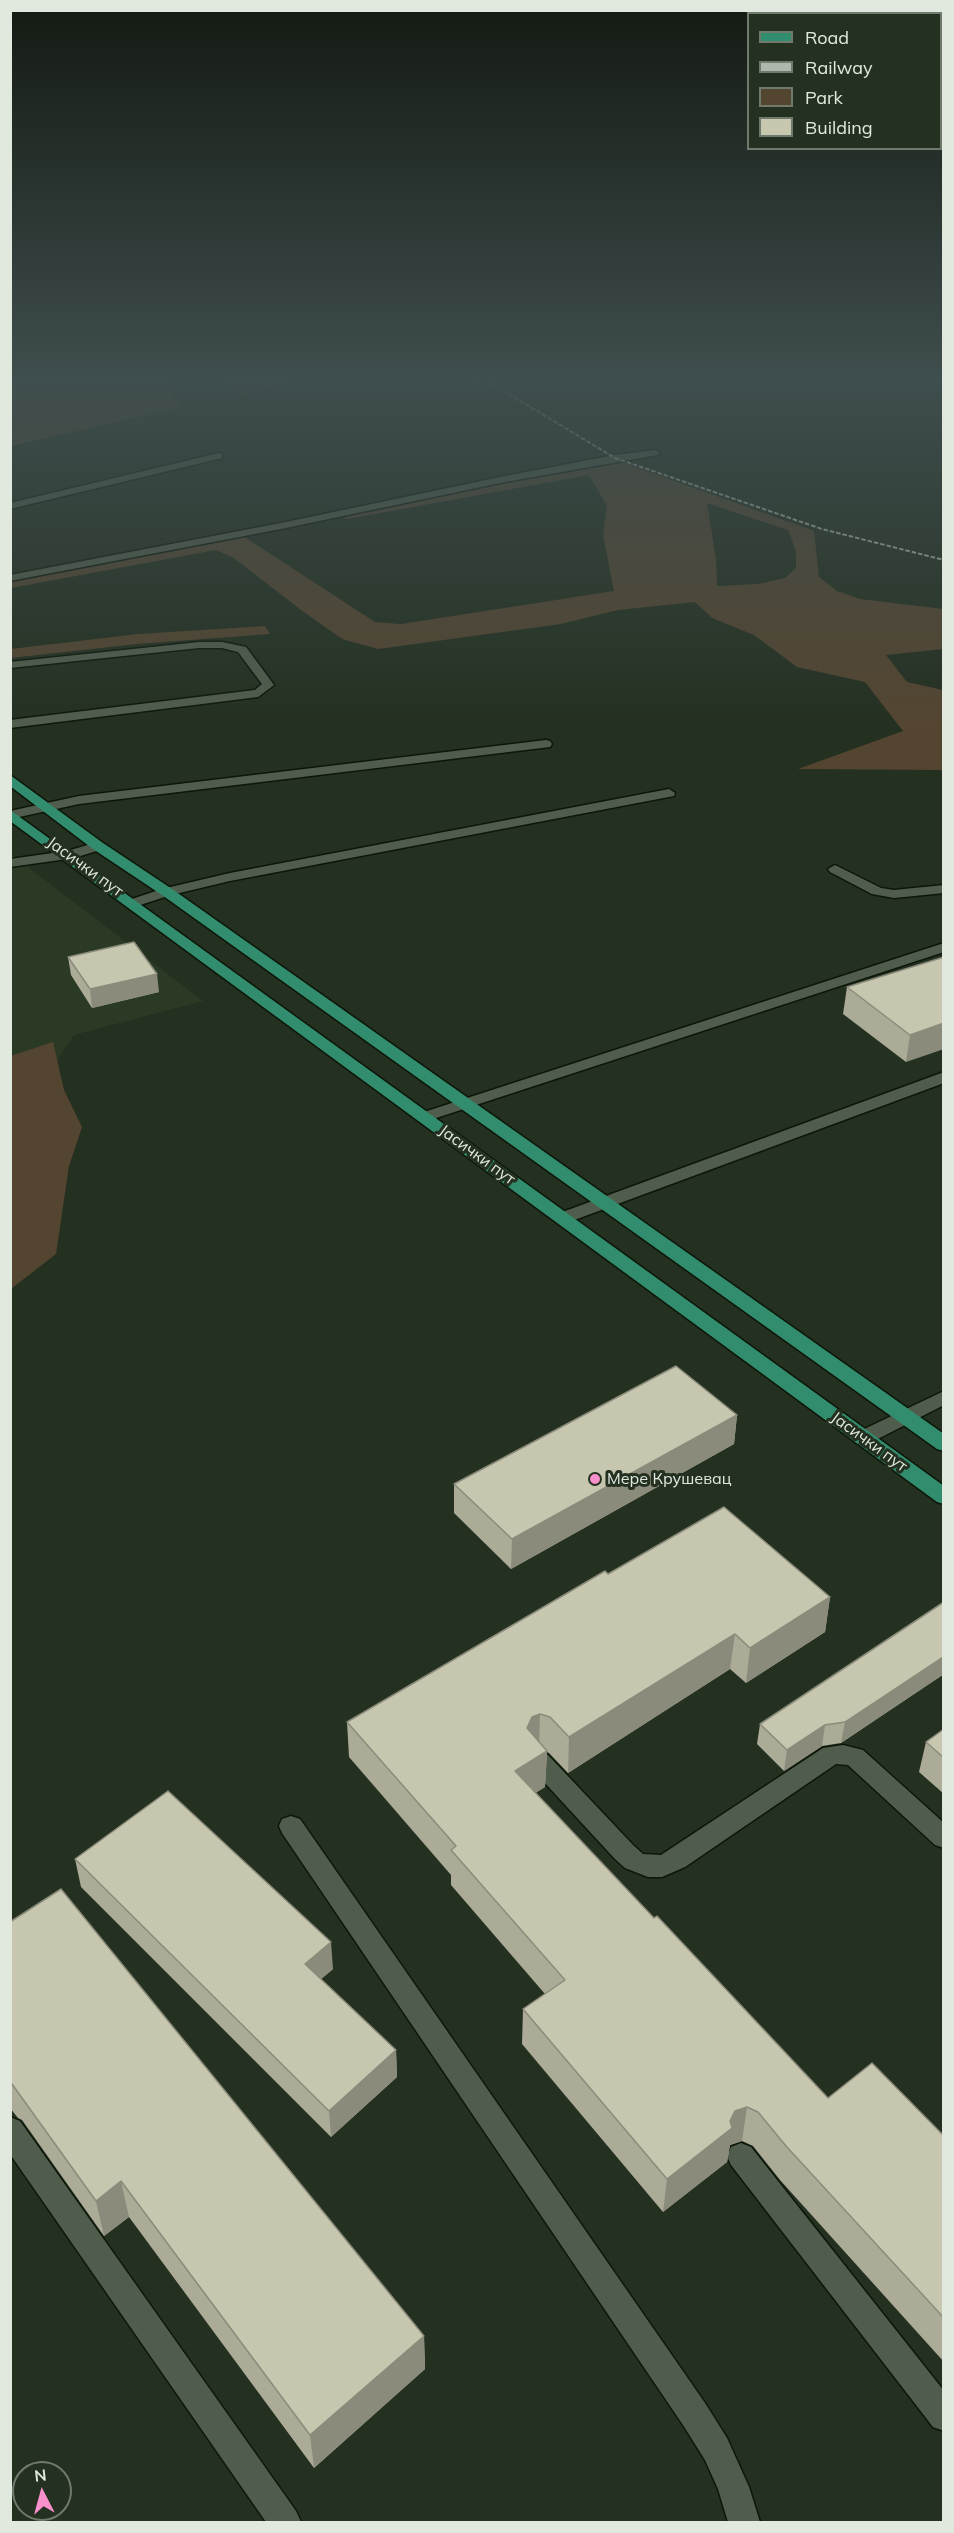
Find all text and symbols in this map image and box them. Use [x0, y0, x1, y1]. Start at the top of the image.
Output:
legend [747, 12, 942, 150]
text: Road [805, 26, 849, 49]
text: Railway [805, 56, 873, 79]
text: Park [805, 86, 843, 109]
text: Building [805, 116, 873, 139]
street label: Јасички пут [43, 833, 127, 901]
street label: Јасички пут [435, 1121, 519, 1189]
street label: Јасички пут [827, 1408, 911, 1476]
place label: Мере Крушевац [607, 1469, 732, 1489]
marker: Мере Крушевац [588, 1472, 602, 1486]
north arrow [12, 2461, 72, 2521]
text: N [33, 2465, 47, 2486]

